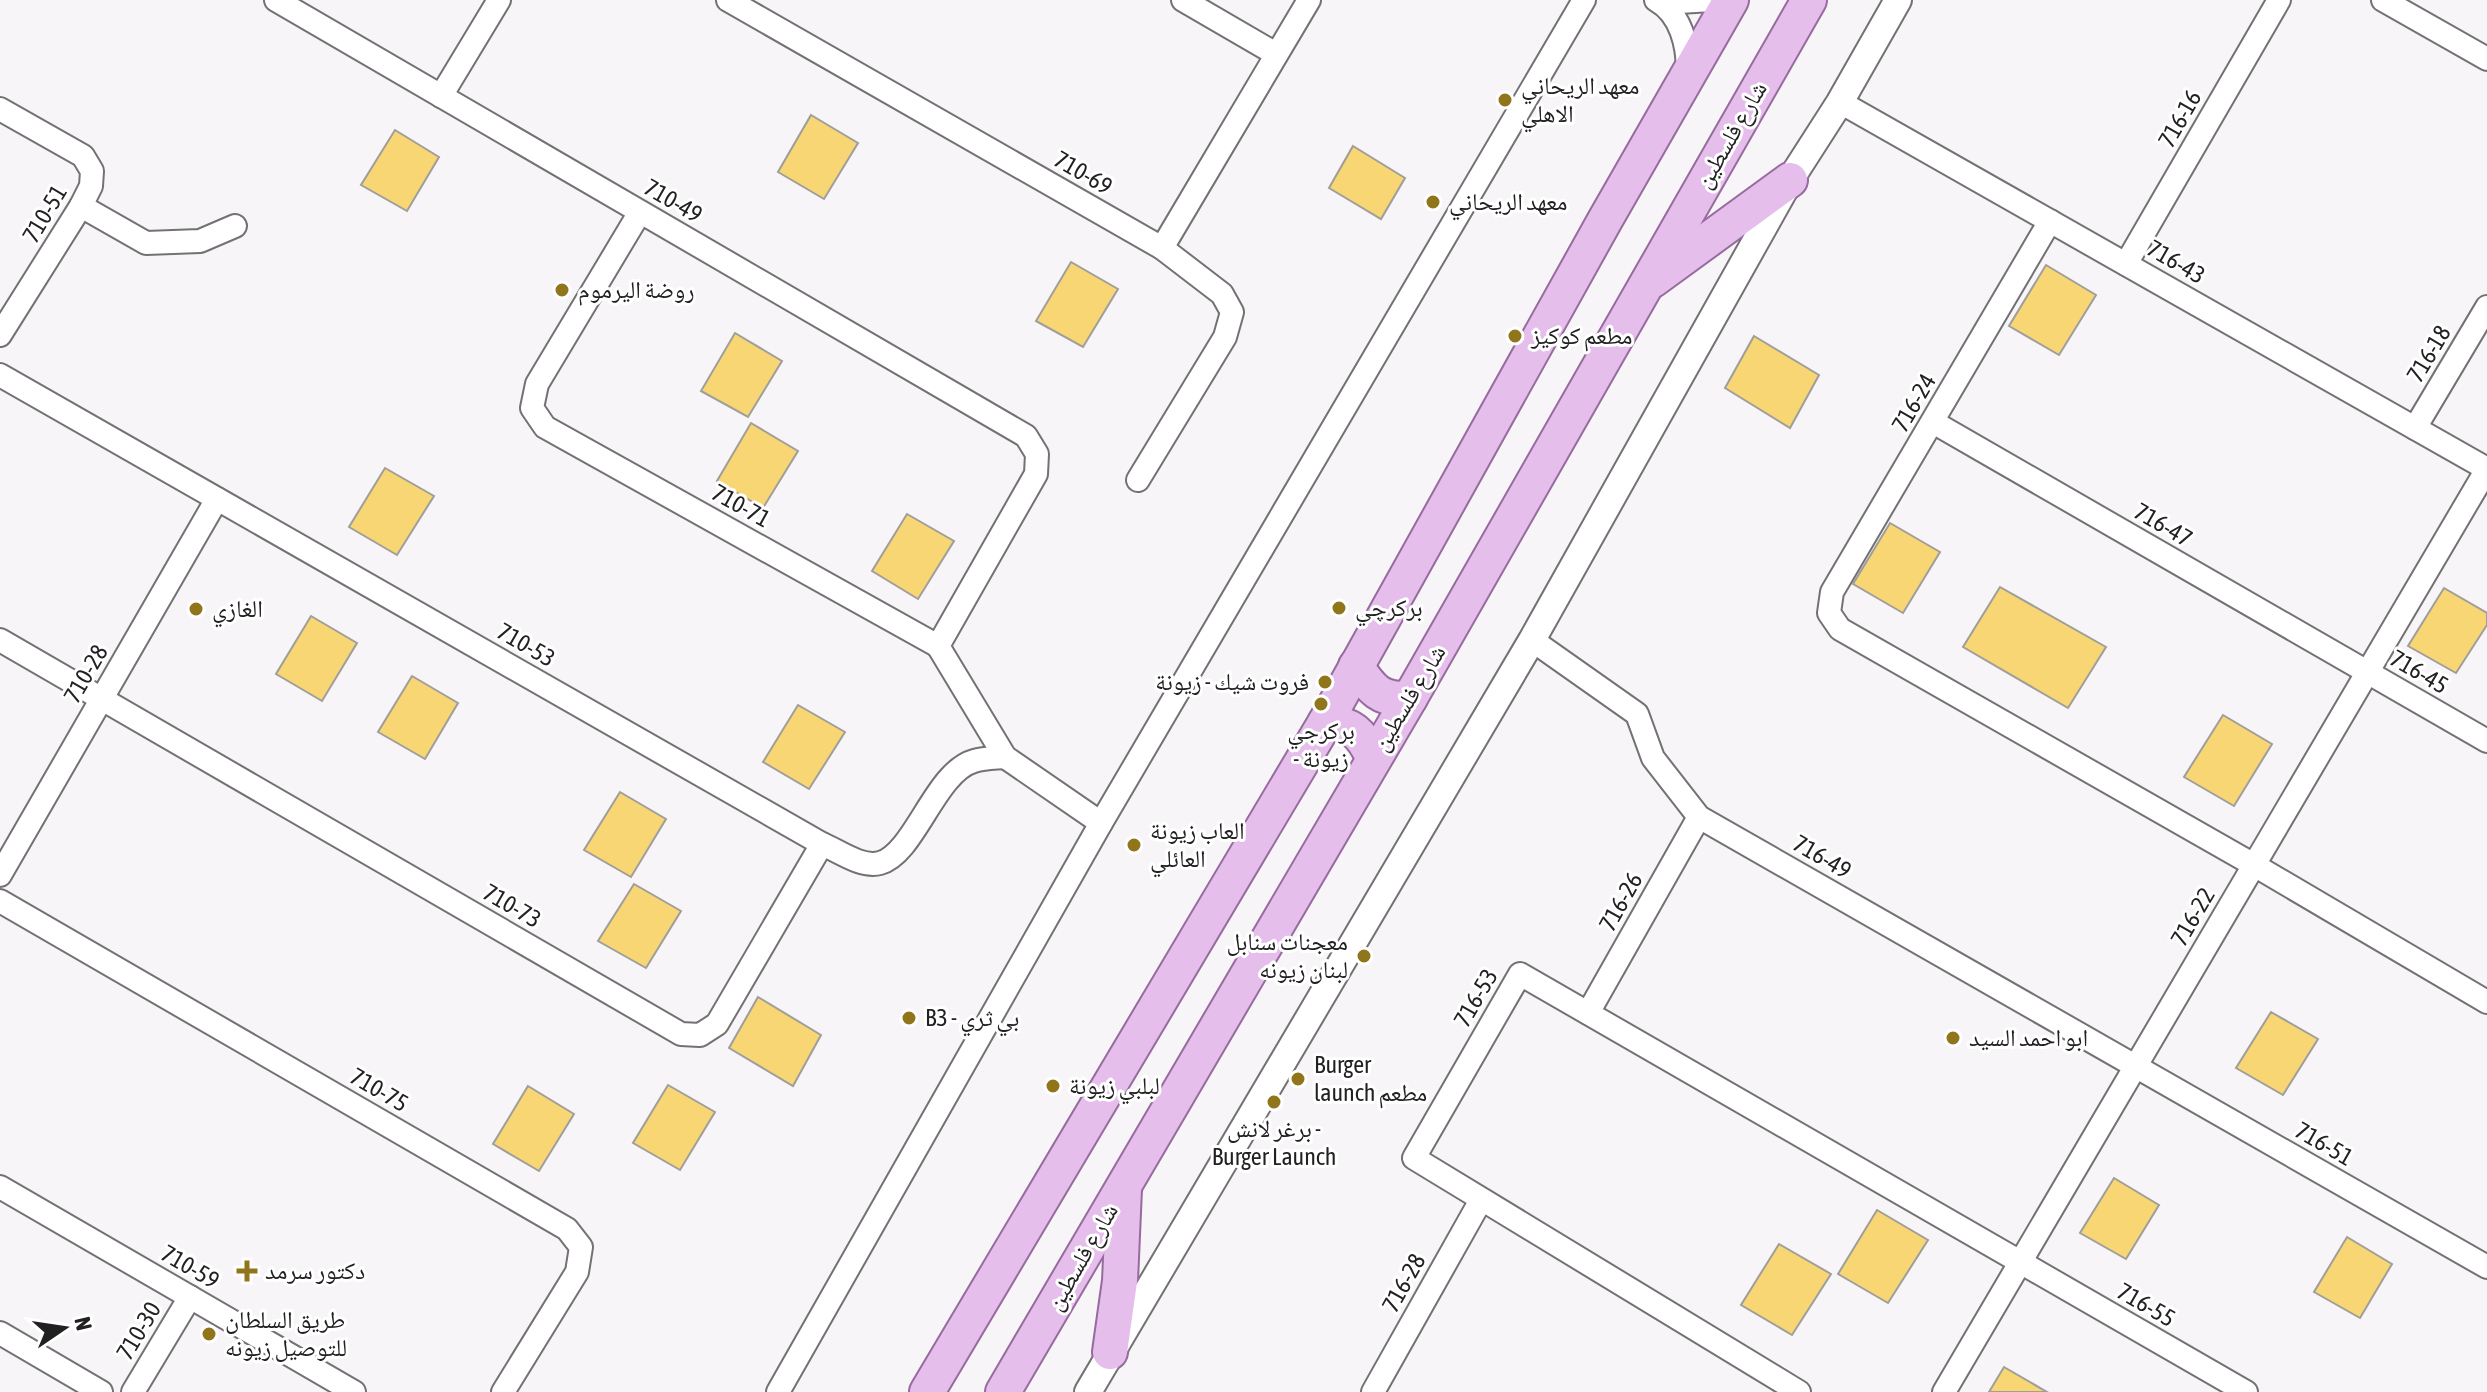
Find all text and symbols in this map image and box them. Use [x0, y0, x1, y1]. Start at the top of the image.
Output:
place label: معهد الريحاني الاهلي [1521, 72, 1640, 133]
street label: شارع فلسطين [1689, 77, 1774, 194]
street label: 716-16 [2153, 85, 2207, 152]
marker: معهد الريحاني الاهلي [1496, 91, 1514, 109]
street label: 710-69 [1049, 145, 1117, 200]
street label: 710-49 [639, 173, 707, 228]
street label: 710-51 [17, 180, 72, 247]
place label: معهد الريحاني [1449, 188, 1568, 221]
marker: معهد الريحاني [1424, 193, 1442, 211]
street label: 716-43 [2142, 234, 2210, 289]
place label: روضة اليرموم [578, 276, 695, 306]
marker: روضة اليرموم [553, 281, 571, 299]
street label: 716-18 [2401, 321, 2456, 387]
place label: مطعم كوكيز [1530, 322, 1632, 352]
marker: مطعم كوكيز [1506, 327, 1524, 345]
street label: 716-24 [1886, 369, 1941, 437]
street label: 710-71 [707, 479, 775, 532]
street label: 716-47 [2129, 497, 2197, 552]
place label: بركرچي [1355, 594, 1423, 627]
place label: الغازي [212, 595, 263, 628]
marker: بركرچي [1330, 599, 1348, 617]
marker: الغازي [187, 600, 205, 618]
street label: 710-53 [492, 617, 560, 672]
street label: 710-28 [58, 640, 113, 708]
street label: شارع فلسطين [1366, 640, 1452, 757]
street label: 716-45 [2385, 644, 2453, 699]
place label: فروت شيك - زيونة [1155, 668, 1309, 695]
marker: فروت شيك - زيونة [1316, 673, 1334, 691]
marker: بركرجي - زيونة [1312, 695, 1330, 713]
place label: بركرجي - زيونة [1287, 717, 1355, 772]
place label: العاب زيونة العائلي [1150, 817, 1245, 878]
street label: 716-49 [1788, 829, 1856, 884]
marker: العاب زيونة العائلي [1125, 836, 1143, 854]
street label: 716-26 [1594, 868, 1647, 936]
street label: 710-73 [478, 878, 546, 933]
street label: 716-22 [2165, 883, 2220, 951]
place label: معجنات سنابل لبنان زيونه [1227, 928, 1348, 984]
marker: معجنات سنابل لبنان زيونه [1355, 947, 1373, 965]
street label: 716-53 [1448, 964, 1503, 1032]
place label: B3 - بي ثري [925, 1004, 1019, 1037]
marker: B3 - بي ثري [900, 1009, 918, 1027]
place label: ابو احمد السيد [1969, 1024, 2088, 1052]
marker: ابو احمد السيد [1944, 1029, 1962, 1047]
place label: Burger launch مطعم [1314, 1051, 1427, 1109]
street label: 710-75 [345, 1062, 413, 1117]
marker: Burger launch مطعم [1289, 1070, 1307, 1088]
place label: لبلبي زيونة [1069, 1072, 1160, 1105]
marker: لبلبي زيونة [1044, 1077, 1062, 1095]
marker: برغر لانش - Burger Launch [1265, 1093, 1283, 1111]
place label: برغر لانش - Burger Launch [1212, 1115, 1336, 1170]
street label: 716-51 [2290, 1116, 2358, 1171]
street label: شارع فلسطين [1040, 1199, 1125, 1316]
street label: 710-59 [156, 1239, 224, 1294]
street label: 716-28 [1377, 1249, 1430, 1317]
place label: دكتور سرمد [265, 1257, 365, 1284]
marker: دكتور سرمد [236, 1260, 258, 1282]
street label: 716-55 [2112, 1277, 2180, 1332]
north arrow [24, 1288, 104, 1368]
street label: 710-30 [111, 1297, 166, 1364]
place label: طريق السلطان للتوصيل زيونه [225, 1306, 347, 1362]
text: N [69, 1314, 98, 1333]
marker: طريق السلطان للتوصيل زيونه [200, 1325, 218, 1343]

